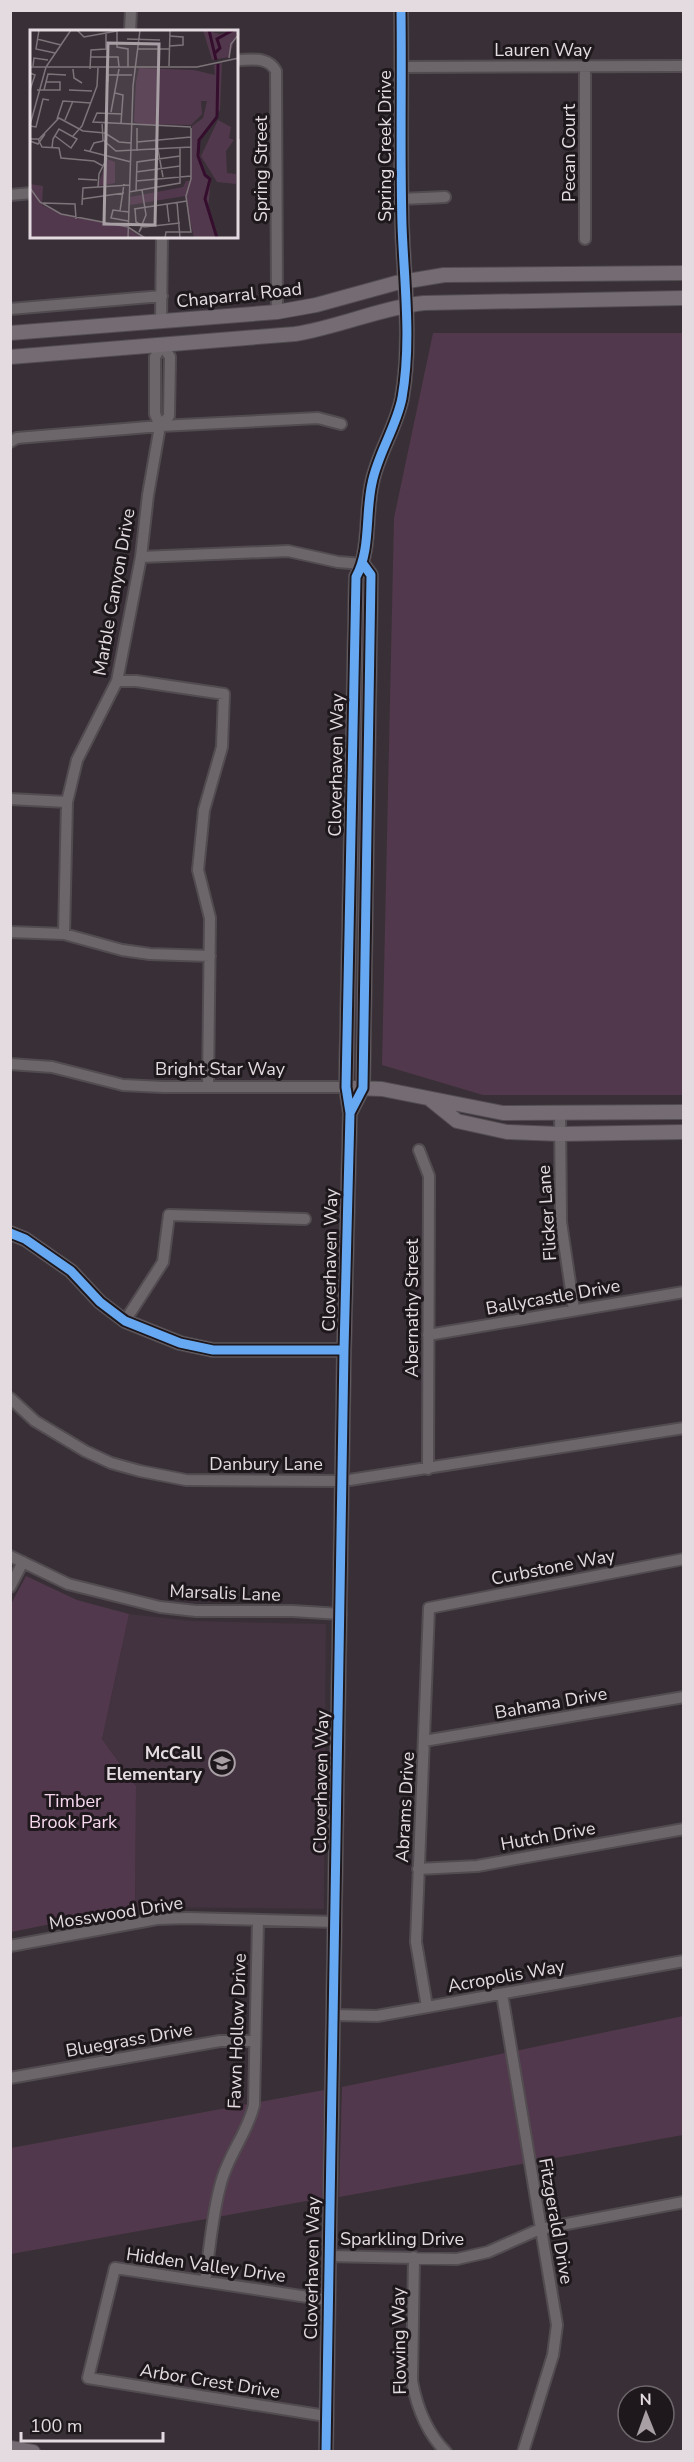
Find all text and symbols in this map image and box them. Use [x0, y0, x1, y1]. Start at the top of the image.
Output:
inset map [30, 30, 238, 238]
street label: Lauren Way [494, 38, 593, 62]
street label: Spring Creek Drive [373, 70, 397, 222]
street label: Pecan Court [557, 103, 581, 202]
street label: Spring Street [249, 115, 273, 222]
street label: Chaparral Road [175, 276, 303, 314]
street label: Marble Canyon Drive [87, 506, 141, 678]
street label: Cloverhaven Way [323, 693, 349, 837]
street label: Bright Star Way [155, 1057, 286, 1081]
street label: Flicker Lane [532, 1164, 562, 1262]
street label: Cloverhaven Way [317, 1188, 343, 1332]
street label: Abernathy Street [400, 1238, 424, 1377]
street label: Ballycastle Drive [484, 1273, 622, 1321]
street label: Danbury Lane [209, 1452, 323, 1476]
street label: Curbstone Way [489, 1543, 618, 1591]
street label: Marsalis Lane [169, 1579, 281, 1607]
street label: Bahama Drive [493, 1681, 609, 1725]
street label: Cloverhaven Way [308, 1710, 334, 1854]
place label: McCall Elementary [106, 1741, 203, 1786]
school or university icon: McCall Elementary [207, 1748, 237, 1778]
street label: Abrams Drive [390, 1751, 420, 1863]
park label: Timber Brook Park [29, 1789, 118, 1834]
street label: Hutch Drive [499, 1816, 597, 1856]
street label: Mosswood Drive [47, 1891, 185, 1935]
street label: Fawn Hollow Drive [222, 1953, 252, 2109]
street label: Acropolis Way [446, 1954, 567, 1998]
street label: Bluegrass Drive [64, 2017, 194, 2063]
street label: Fitzgerald Drive [533, 2156, 579, 2286]
street label: Cloverhaven Way [299, 2196, 325, 2340]
street label: Sparkling Drive [340, 2227, 464, 2251]
street label: Hidden Valley Drive [125, 2242, 287, 2288]
street label: Flowing Way [386, 2286, 412, 2395]
street label: Arbor Crest Drive [138, 2358, 282, 2404]
north arrow [616, 2384, 676, 2444]
text: N [640, 2389, 652, 2411]
scale bar [21, 2405, 164, 2443]
text: 100 m [30, 2414, 82, 2438]

